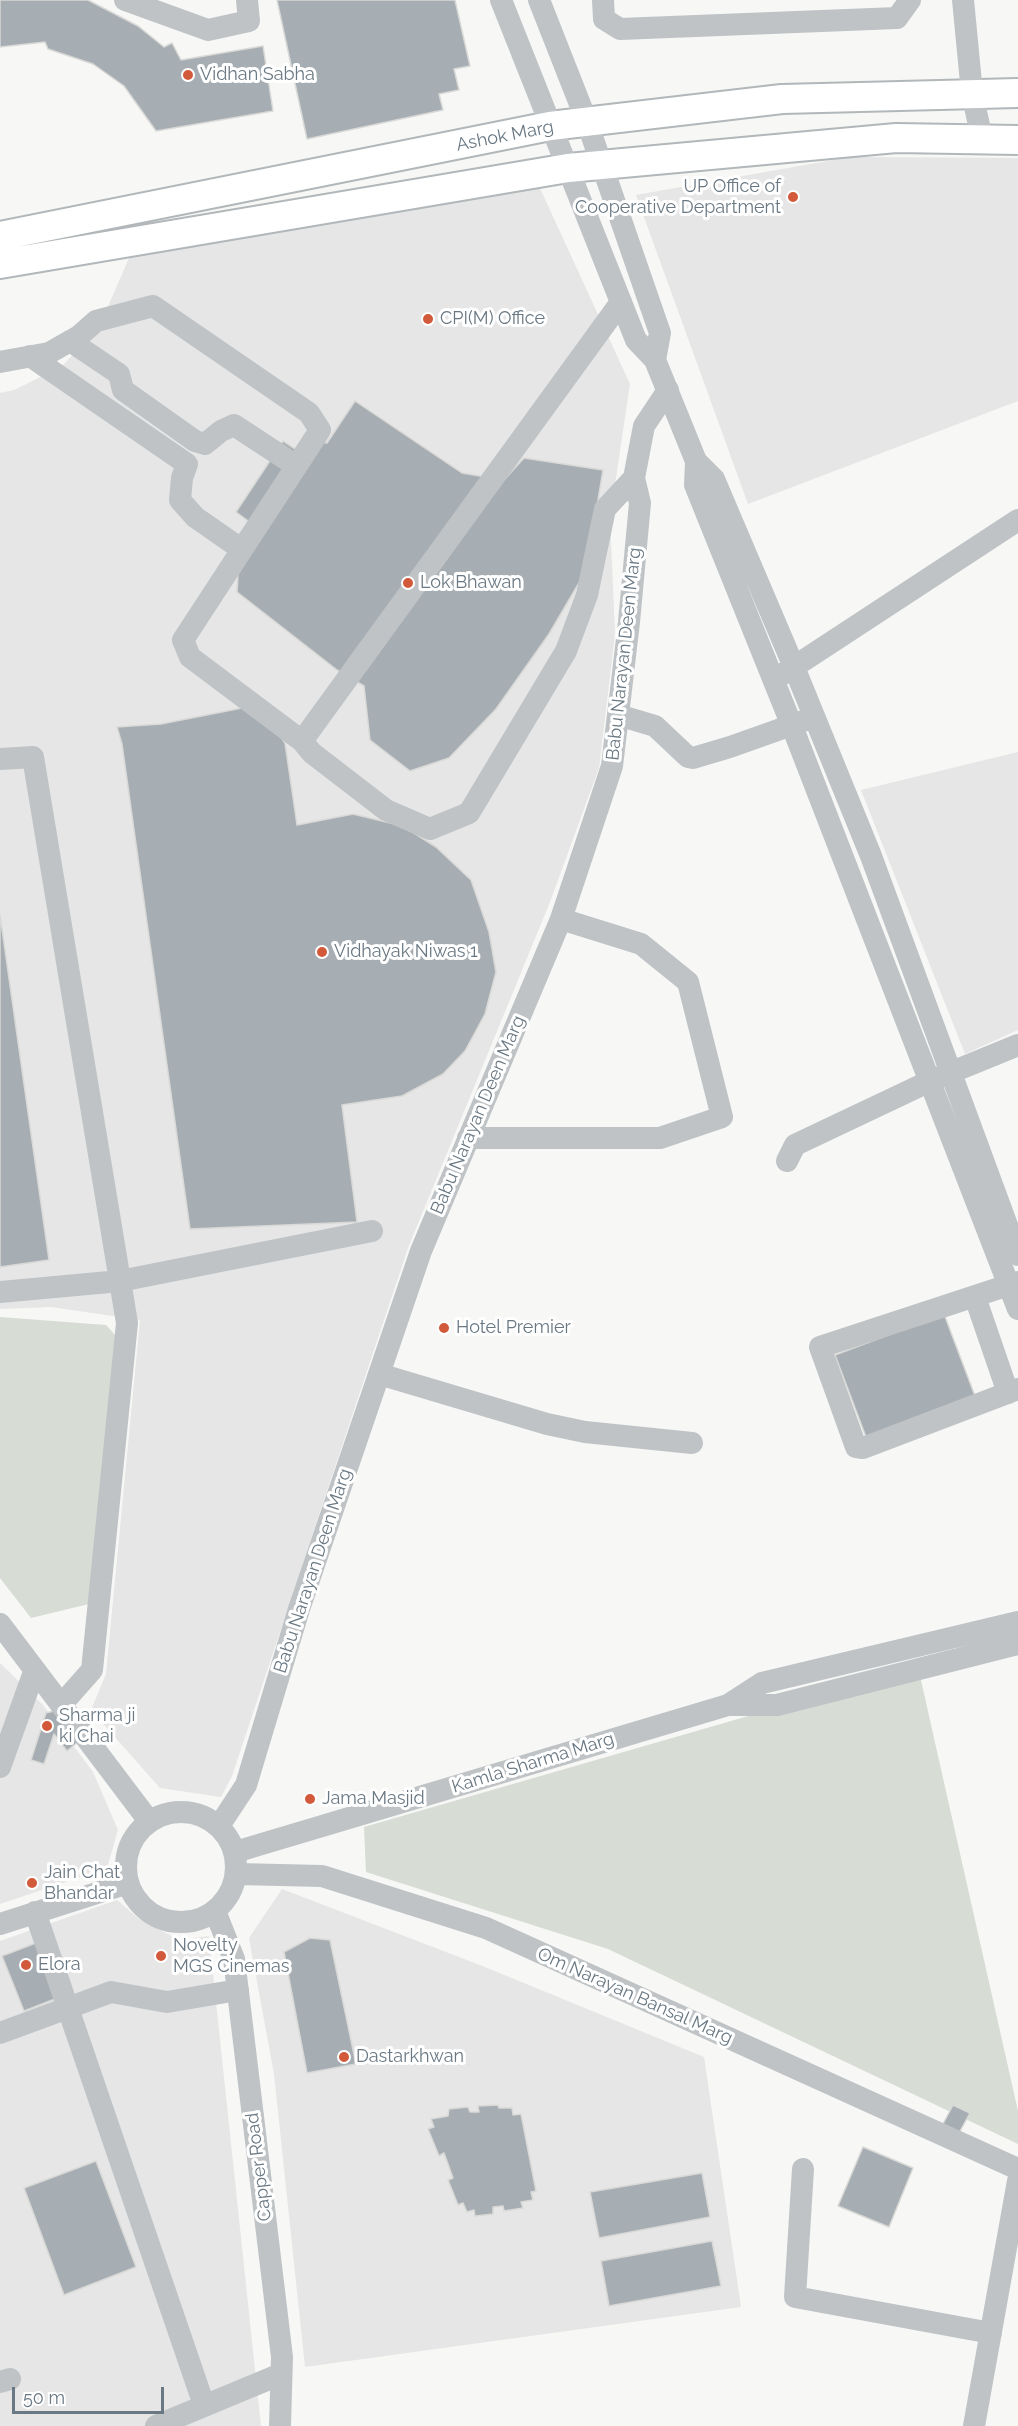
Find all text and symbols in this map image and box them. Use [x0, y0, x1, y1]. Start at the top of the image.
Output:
place label: Vidhan Sabha [200, 64, 315, 86]
marker: Vidhan Sabha [181, 68, 195, 82]
street label: Ashok Marg [454, 116, 556, 156]
place label: UP Office of Cooperative Department [575, 176, 781, 219]
marker: UP Office of Cooperative Department [786, 190, 800, 204]
place label: CPI(M) Office [440, 308, 545, 330]
marker: CPI(M) Office [421, 312, 435, 326]
street label: Babu Narayan Deen Marg [602, 547, 646, 761]
place label: Lok Bhawan [420, 572, 522, 594]
marker: Lok Bhawan [401, 576, 415, 590]
place label: Vidhayak Niwas 1 [334, 941, 478, 963]
marker: Vidhayak Niwas 1 [315, 945, 329, 959]
street label: Babu Narayan Deen Marg [426, 1012, 530, 1218]
place label: Hotel Premier [456, 1317, 571, 1339]
marker: Hotel Premier [437, 1321, 451, 1335]
street label: Babu Narayan Deen Marg [270, 1466, 356, 1676]
place label: Sharma ji ki Chai [59, 1705, 135, 1748]
marker: Sharma ji ki Chai [40, 1719, 54, 1733]
street label: Kamla Sharma Marg [449, 1728, 617, 1798]
place label: Jama Masjid [322, 1788, 425, 1810]
marker: Jama Masjid [303, 1792, 317, 1806]
place label: Jain Chat Bhandar [44, 1862, 120, 1904]
marker: Jain Chat Bhandar [25, 1876, 39, 1890]
place label: Novelty MGS Cinemas [173, 1935, 290, 1978]
street label: Om Narayan Bansal Marg [534, 1943, 736, 2049]
marker: Novelty MGS Cinemas [154, 1949, 168, 1963]
place label: Elora [38, 1954, 81, 1976]
marker: Elora [19, 1958, 33, 1972]
place label: Dastarkhwan [356, 2046, 464, 2068]
marker: Dastarkhwan [337, 2050, 351, 2064]
street label: Capper Road [242, 2112, 276, 2222]
scale bar [15, 2375, 166, 2413]
text: 50 m [23, 2387, 65, 2408]

